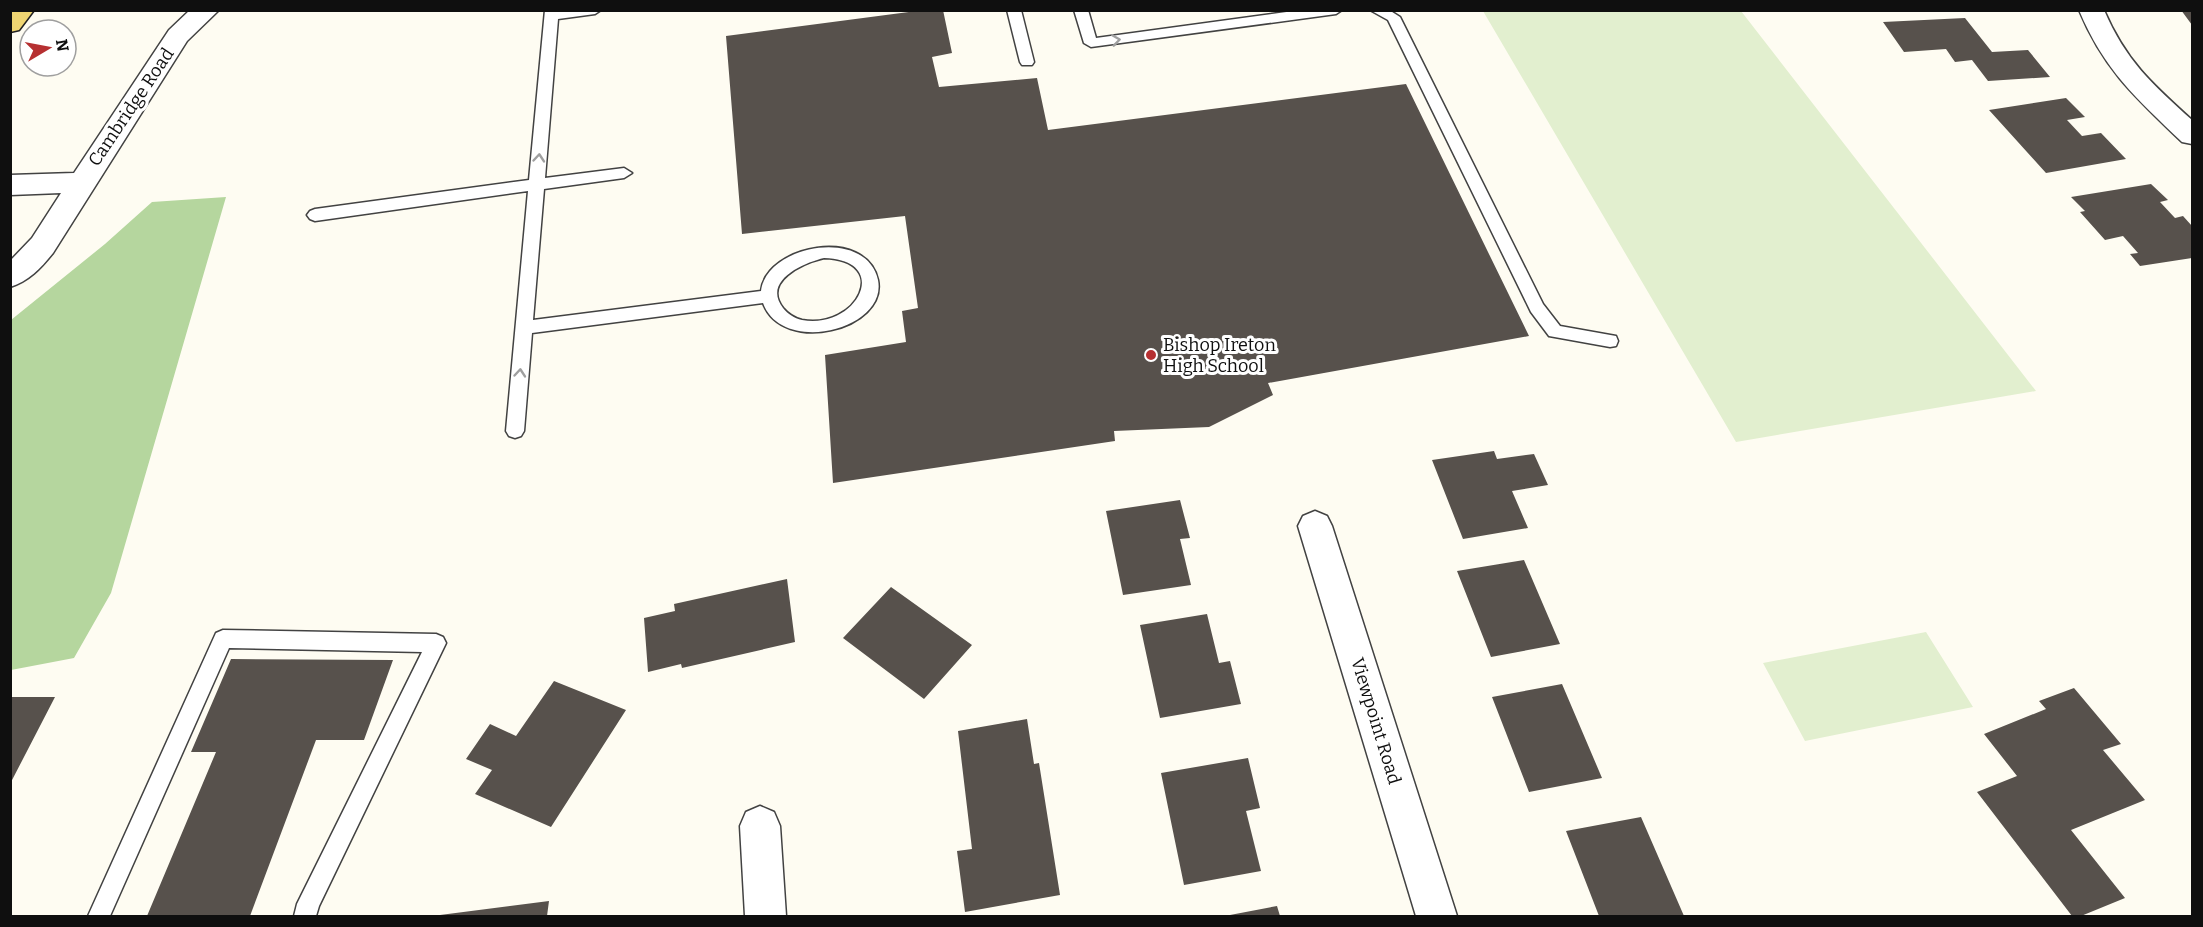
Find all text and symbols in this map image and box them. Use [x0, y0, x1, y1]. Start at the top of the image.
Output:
north arrow [18, 18, 78, 78]
one-way arrow [1111, 34, 1120, 46]
text: N [52, 38, 73, 53]
street label: Cambridge Road [83, 43, 179, 170]
one-way arrow [532, 153, 545, 162]
place label: Bishop Ireton High School [1163, 334, 1276, 377]
marker: Bishop Ireton High School [1144, 348, 1158, 362]
one-way arrow [513, 368, 526, 377]
street label: Viewpoint Road [1346, 655, 1406, 787]

